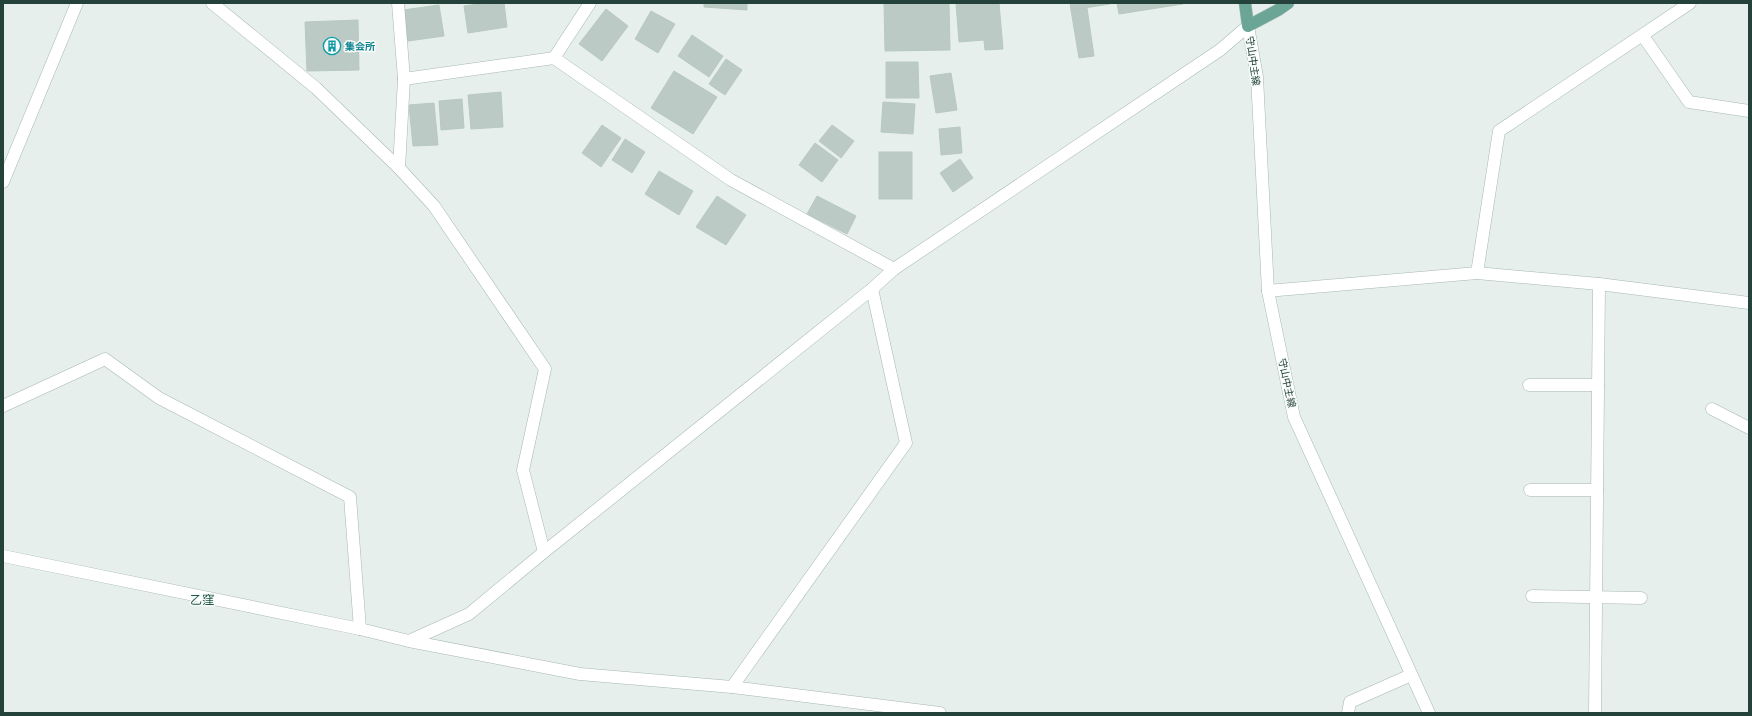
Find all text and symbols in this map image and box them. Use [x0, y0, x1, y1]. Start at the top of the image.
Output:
street label: 守山中主線 [1243, 35, 1263, 87]
building icon: 集会所 [322, 36, 342, 56]
place label: 集会所 [344, 40, 375, 53]
street label: 守山中主線 [1275, 357, 1299, 409]
district label: 乙窪 [190, 592, 214, 607]

